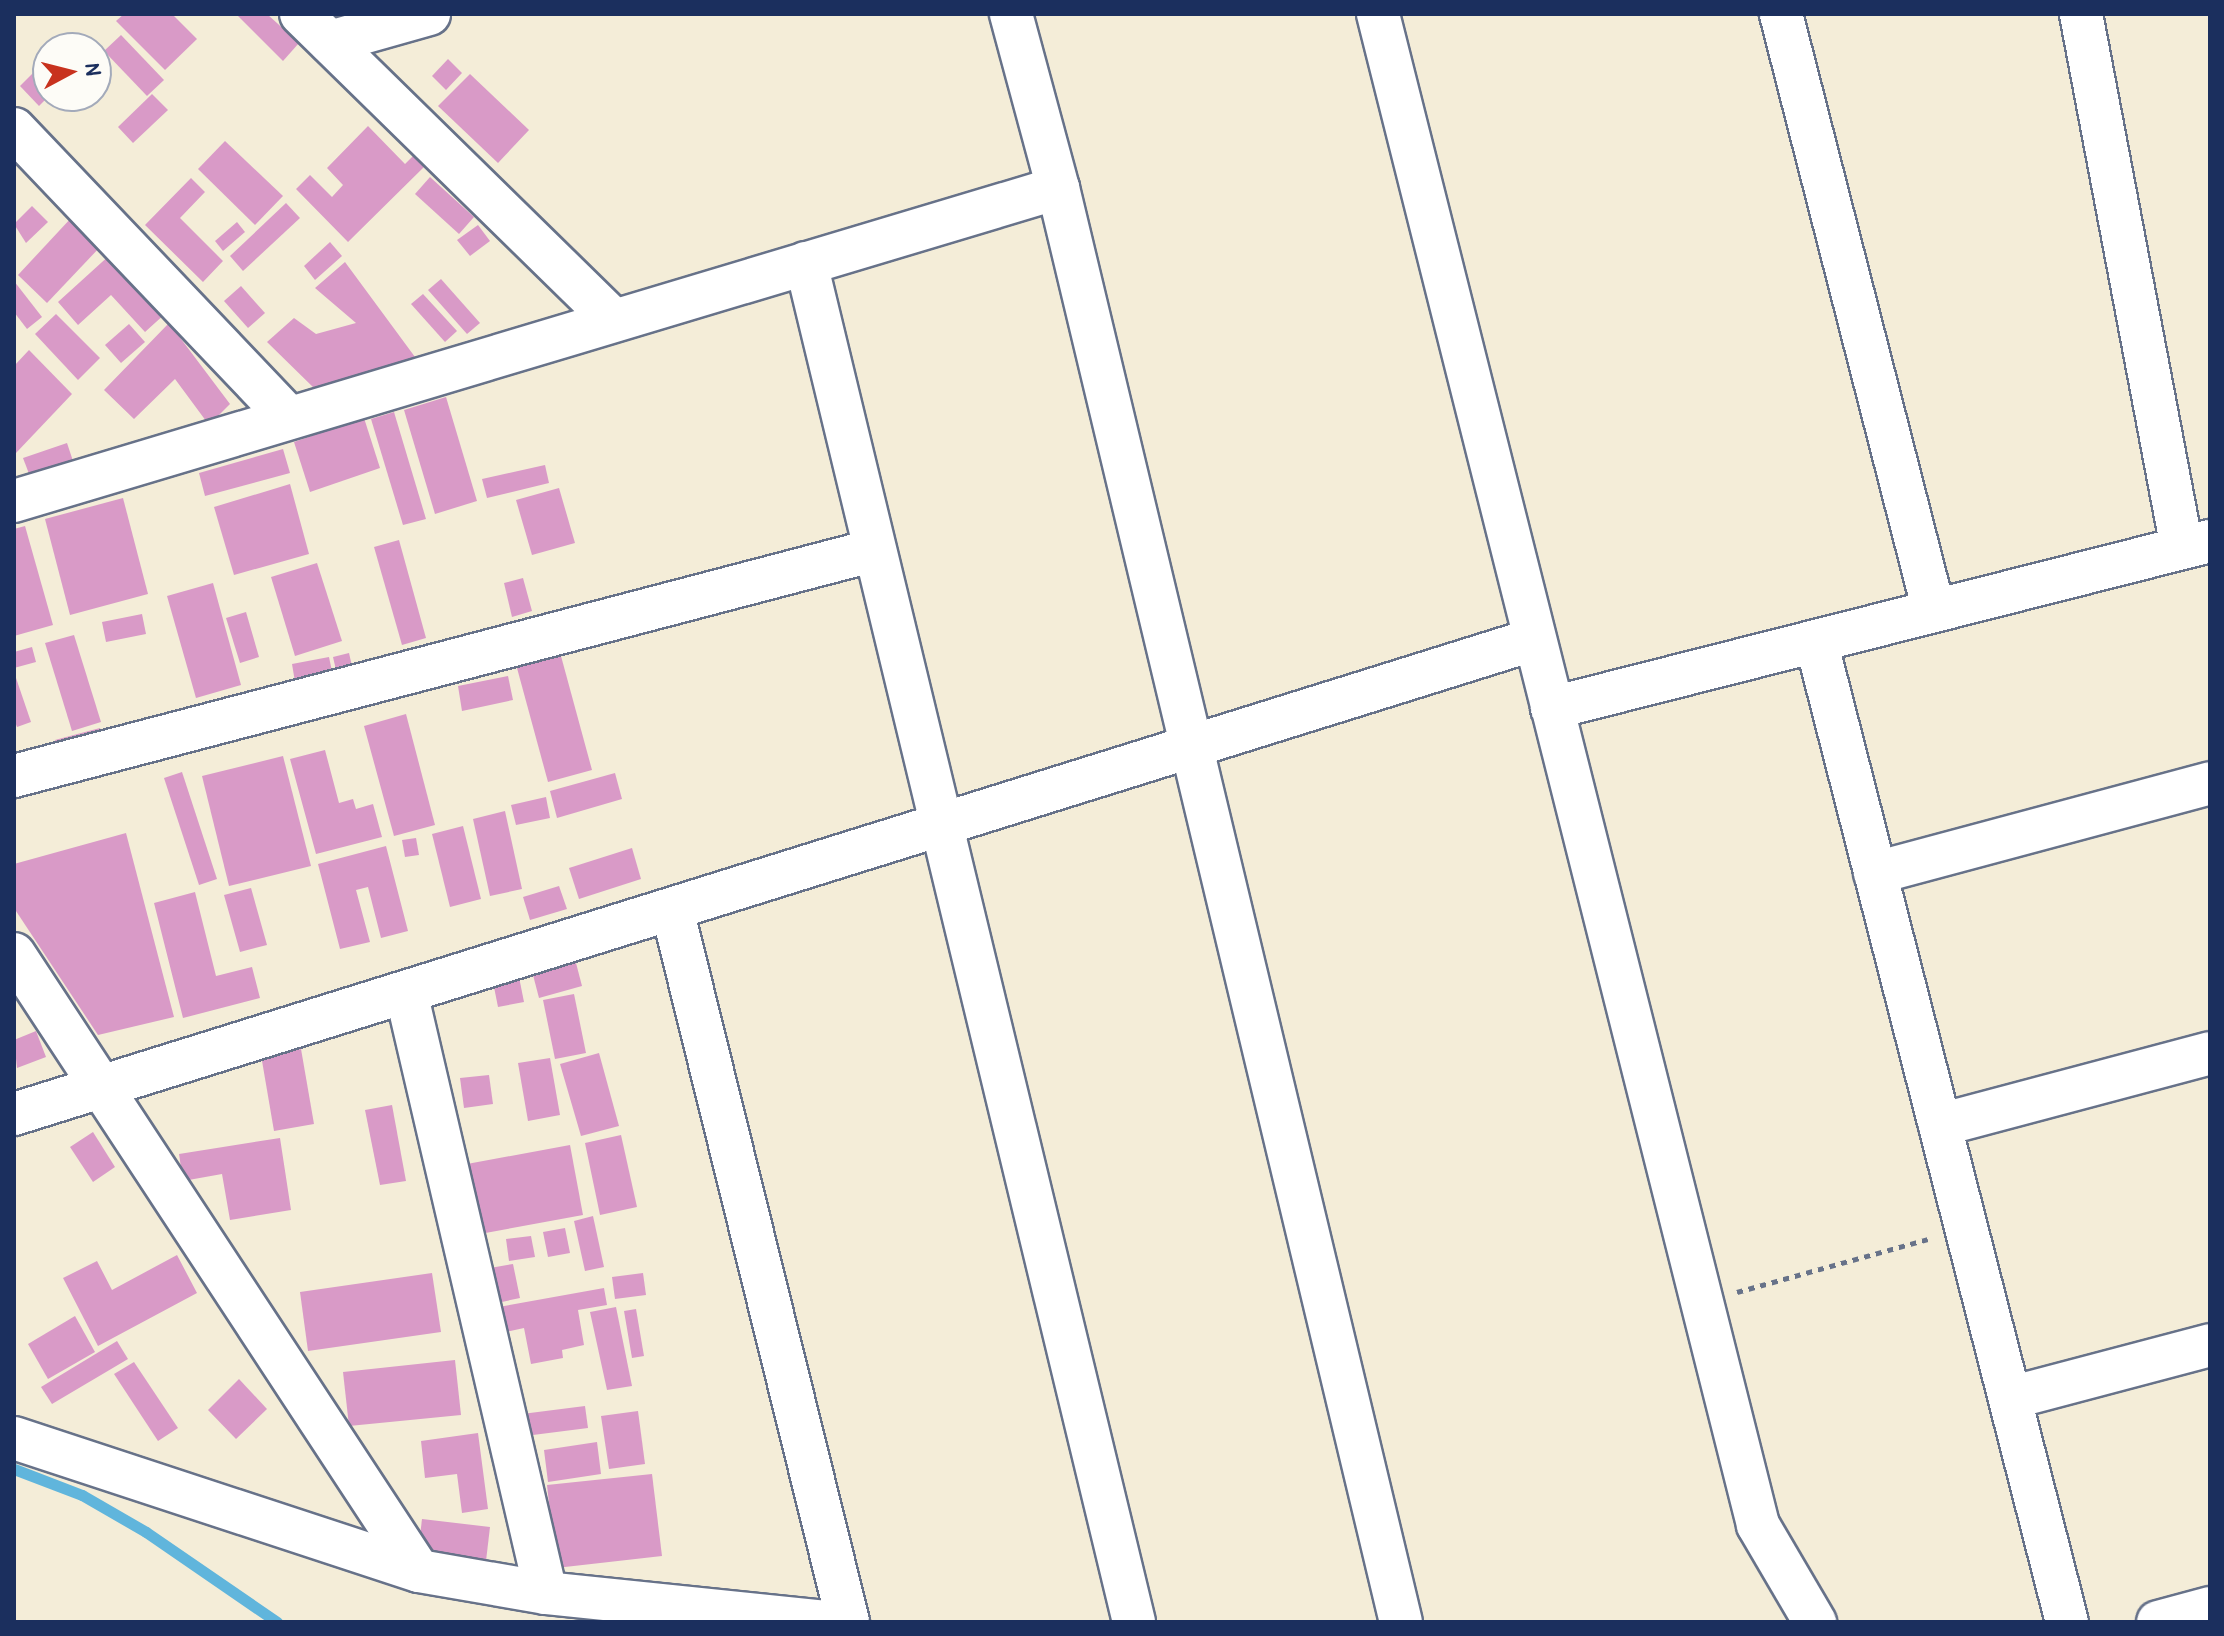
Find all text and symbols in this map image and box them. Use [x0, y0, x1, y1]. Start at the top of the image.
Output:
north arrow [32, 32, 112, 112]
text: N [78, 62, 109, 77]

